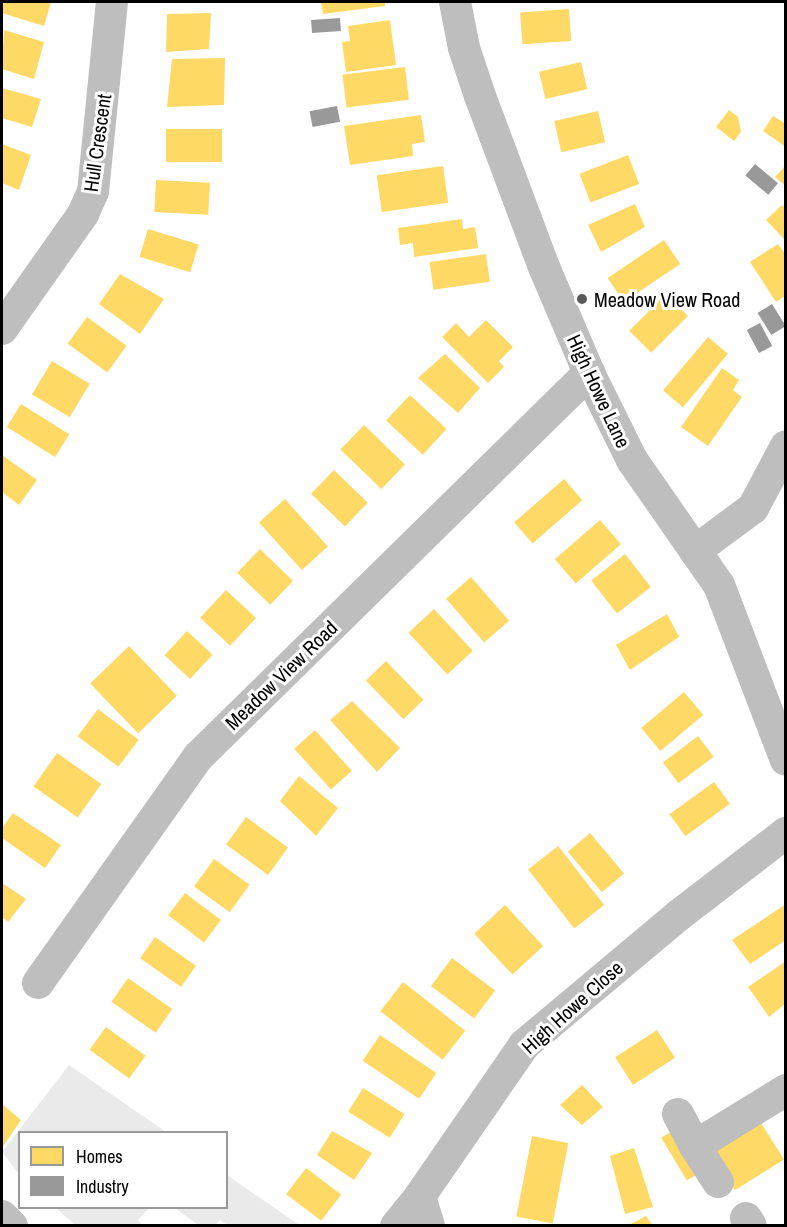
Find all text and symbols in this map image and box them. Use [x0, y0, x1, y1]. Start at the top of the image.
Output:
street label: Hull Crescent [78, 93, 116, 193]
place label: Meadow View Road [594, 287, 740, 311]
marker: Meadow View Road [575, 292, 589, 306]
street label: High Howe Lane [562, 331, 636, 451]
street label: Meadow View Road [220, 615, 342, 735]
street label: High Howe Close [517, 955, 627, 1059]
legend [18, 1131, 228, 1209]
text: Homes [76, 1144, 123, 1169]
text: Industry [76, 1174, 129, 1199]

